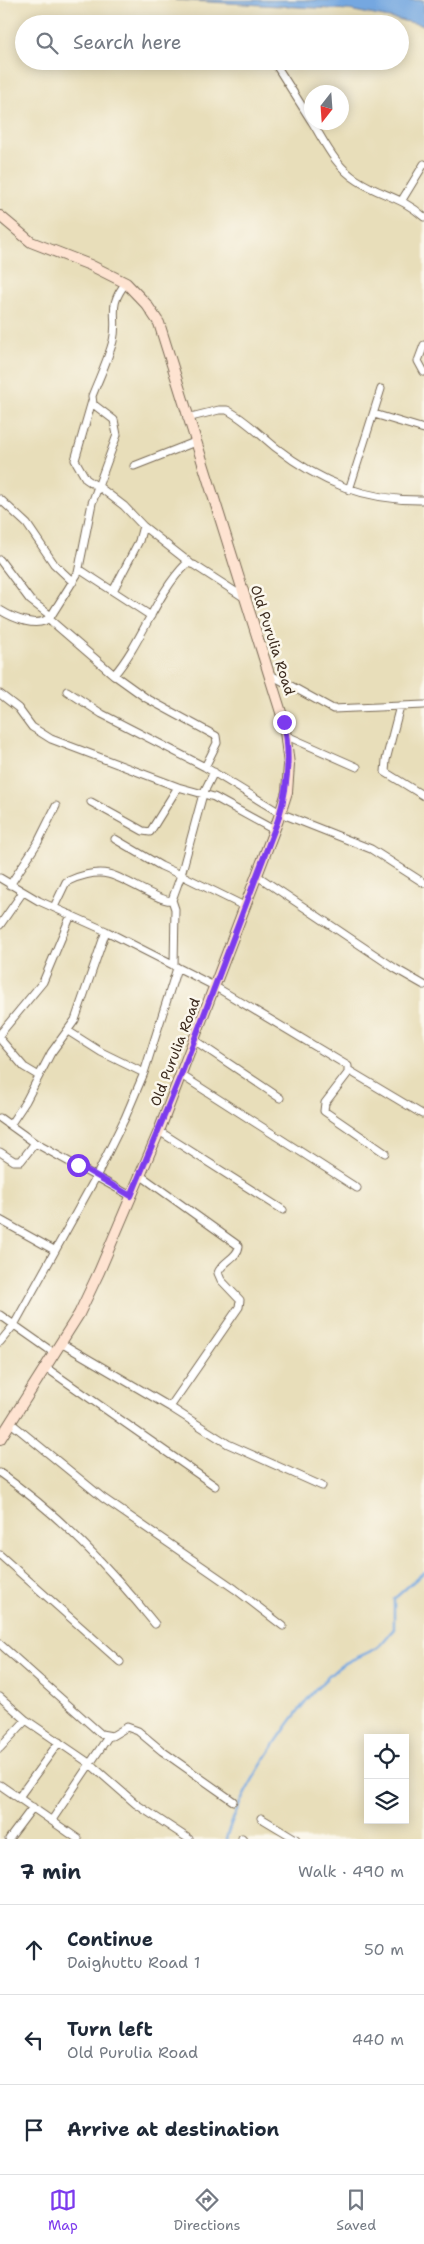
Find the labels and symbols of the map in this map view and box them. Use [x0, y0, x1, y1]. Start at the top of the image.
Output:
north arrow [304, 85, 349, 130]
street label: Old Purulia Road [247, 583, 299, 697]
route end [273, 711, 296, 734]
street label: Old Purulia Road [146, 995, 204, 1109]
route start [67, 1154, 90, 1177]

